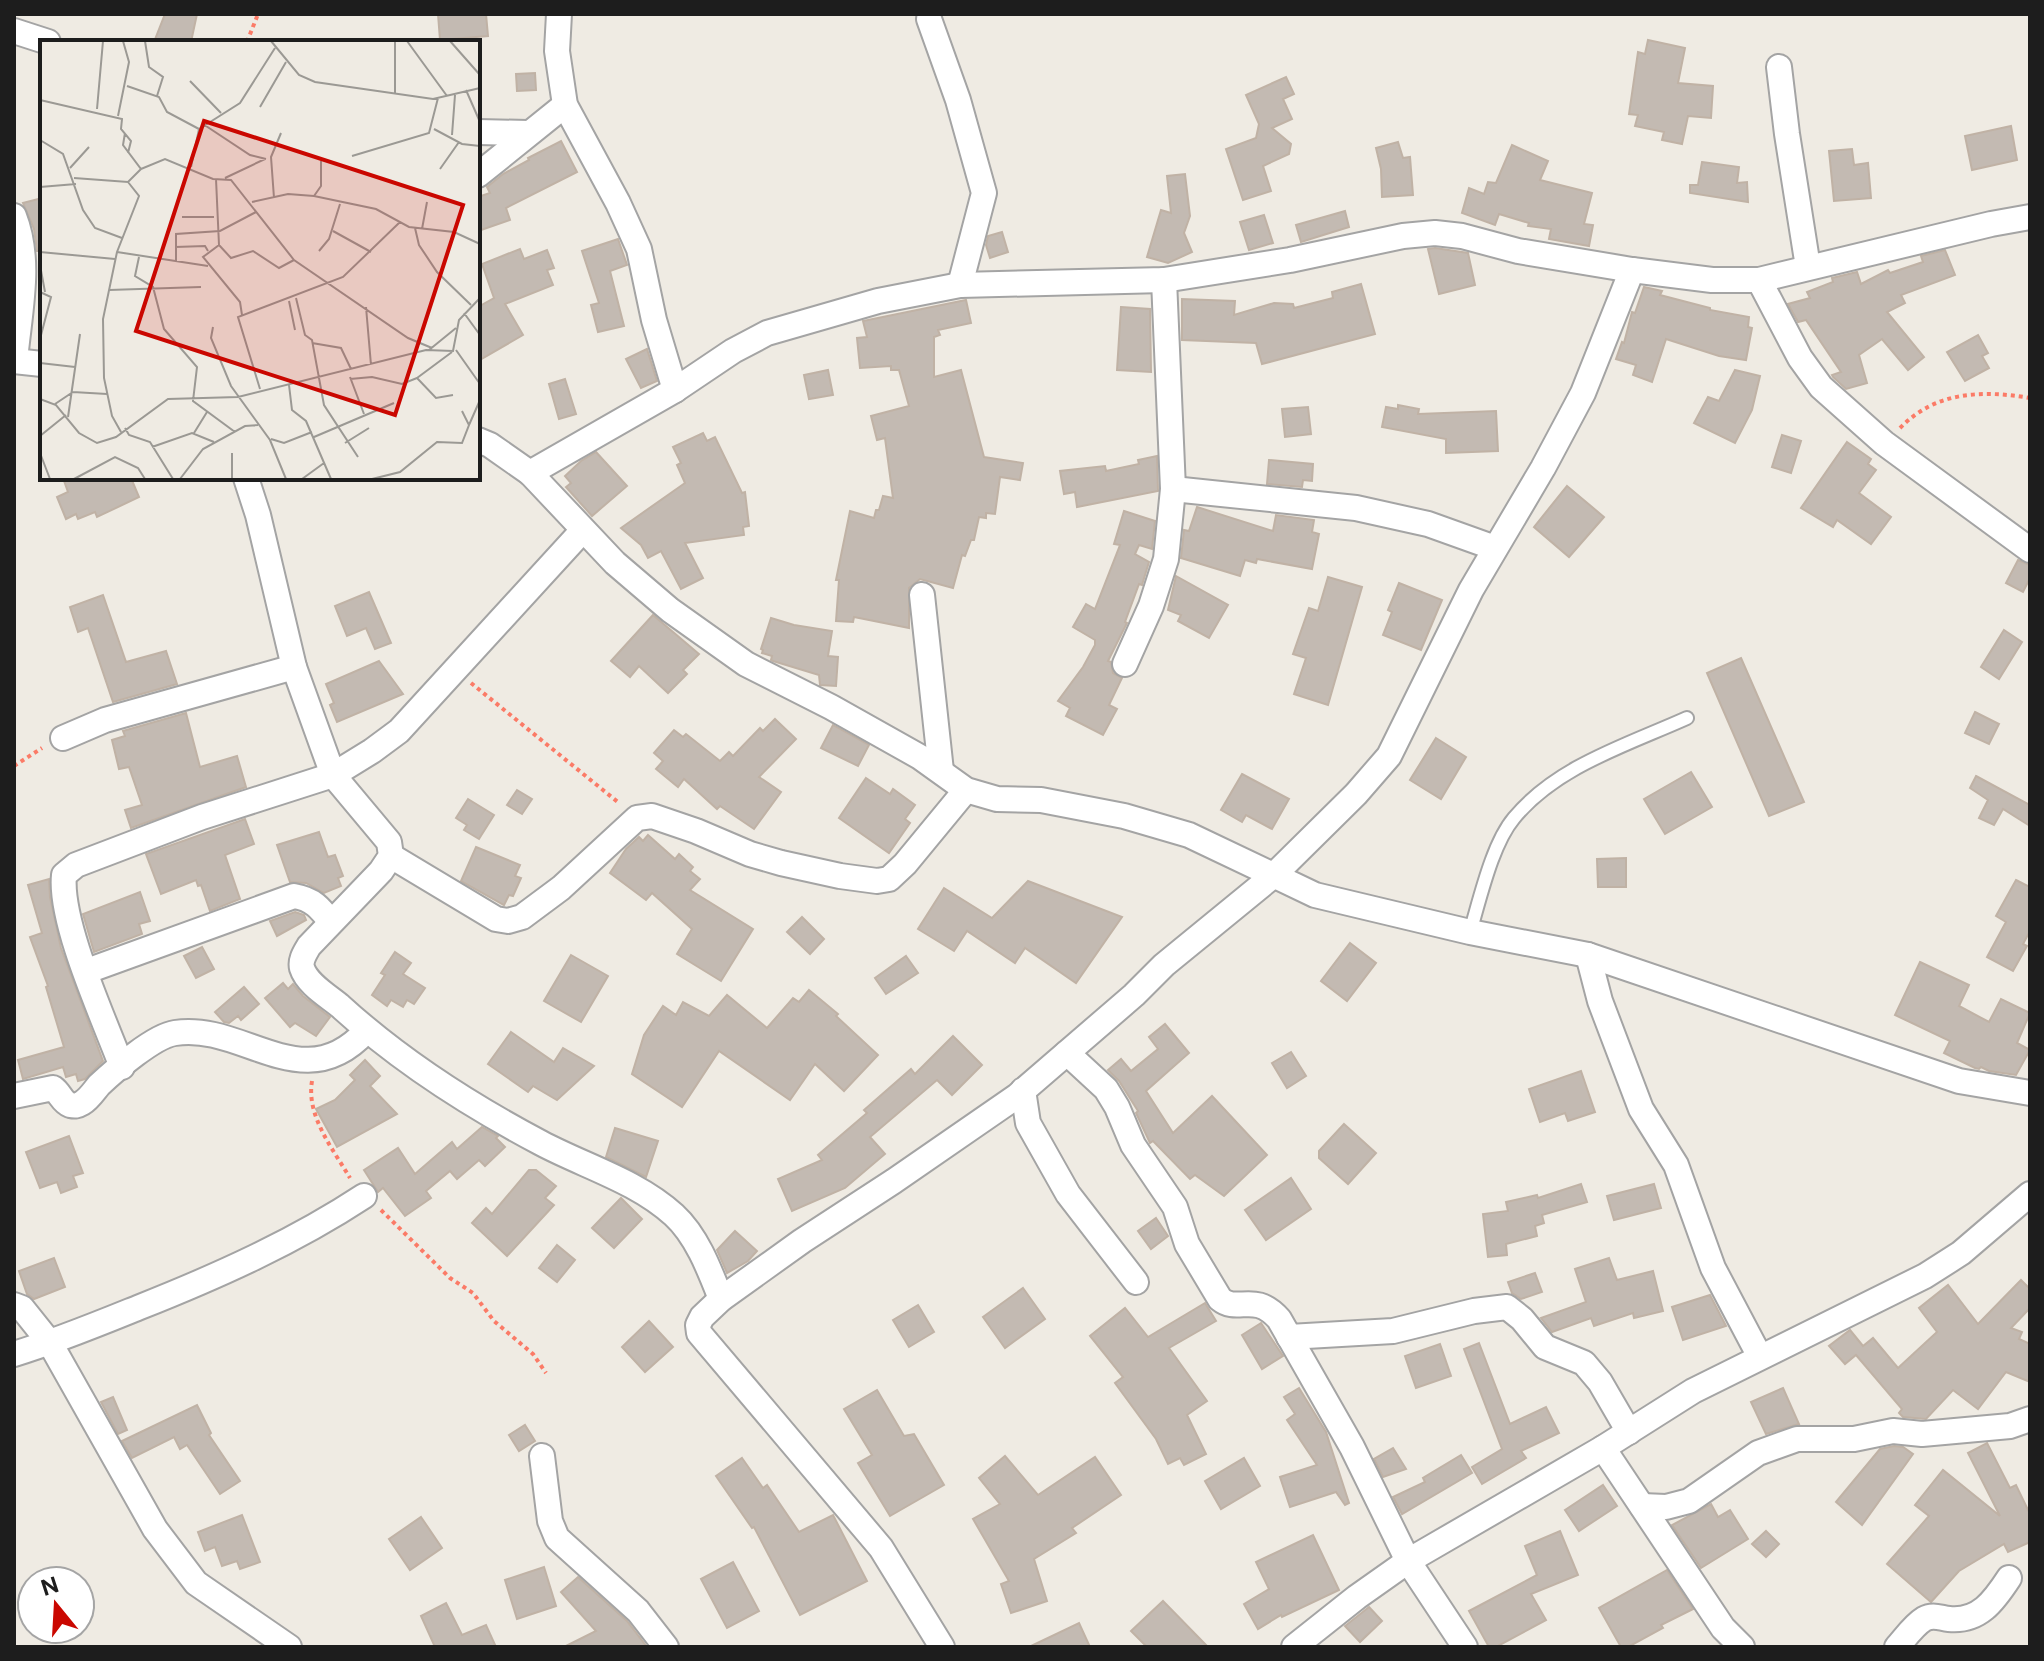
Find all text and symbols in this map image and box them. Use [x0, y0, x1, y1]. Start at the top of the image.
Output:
inset map [40, 40, 480, 480]
north arrow [16, 1565, 96, 1645]
text: N [38, 1571, 62, 1601]

